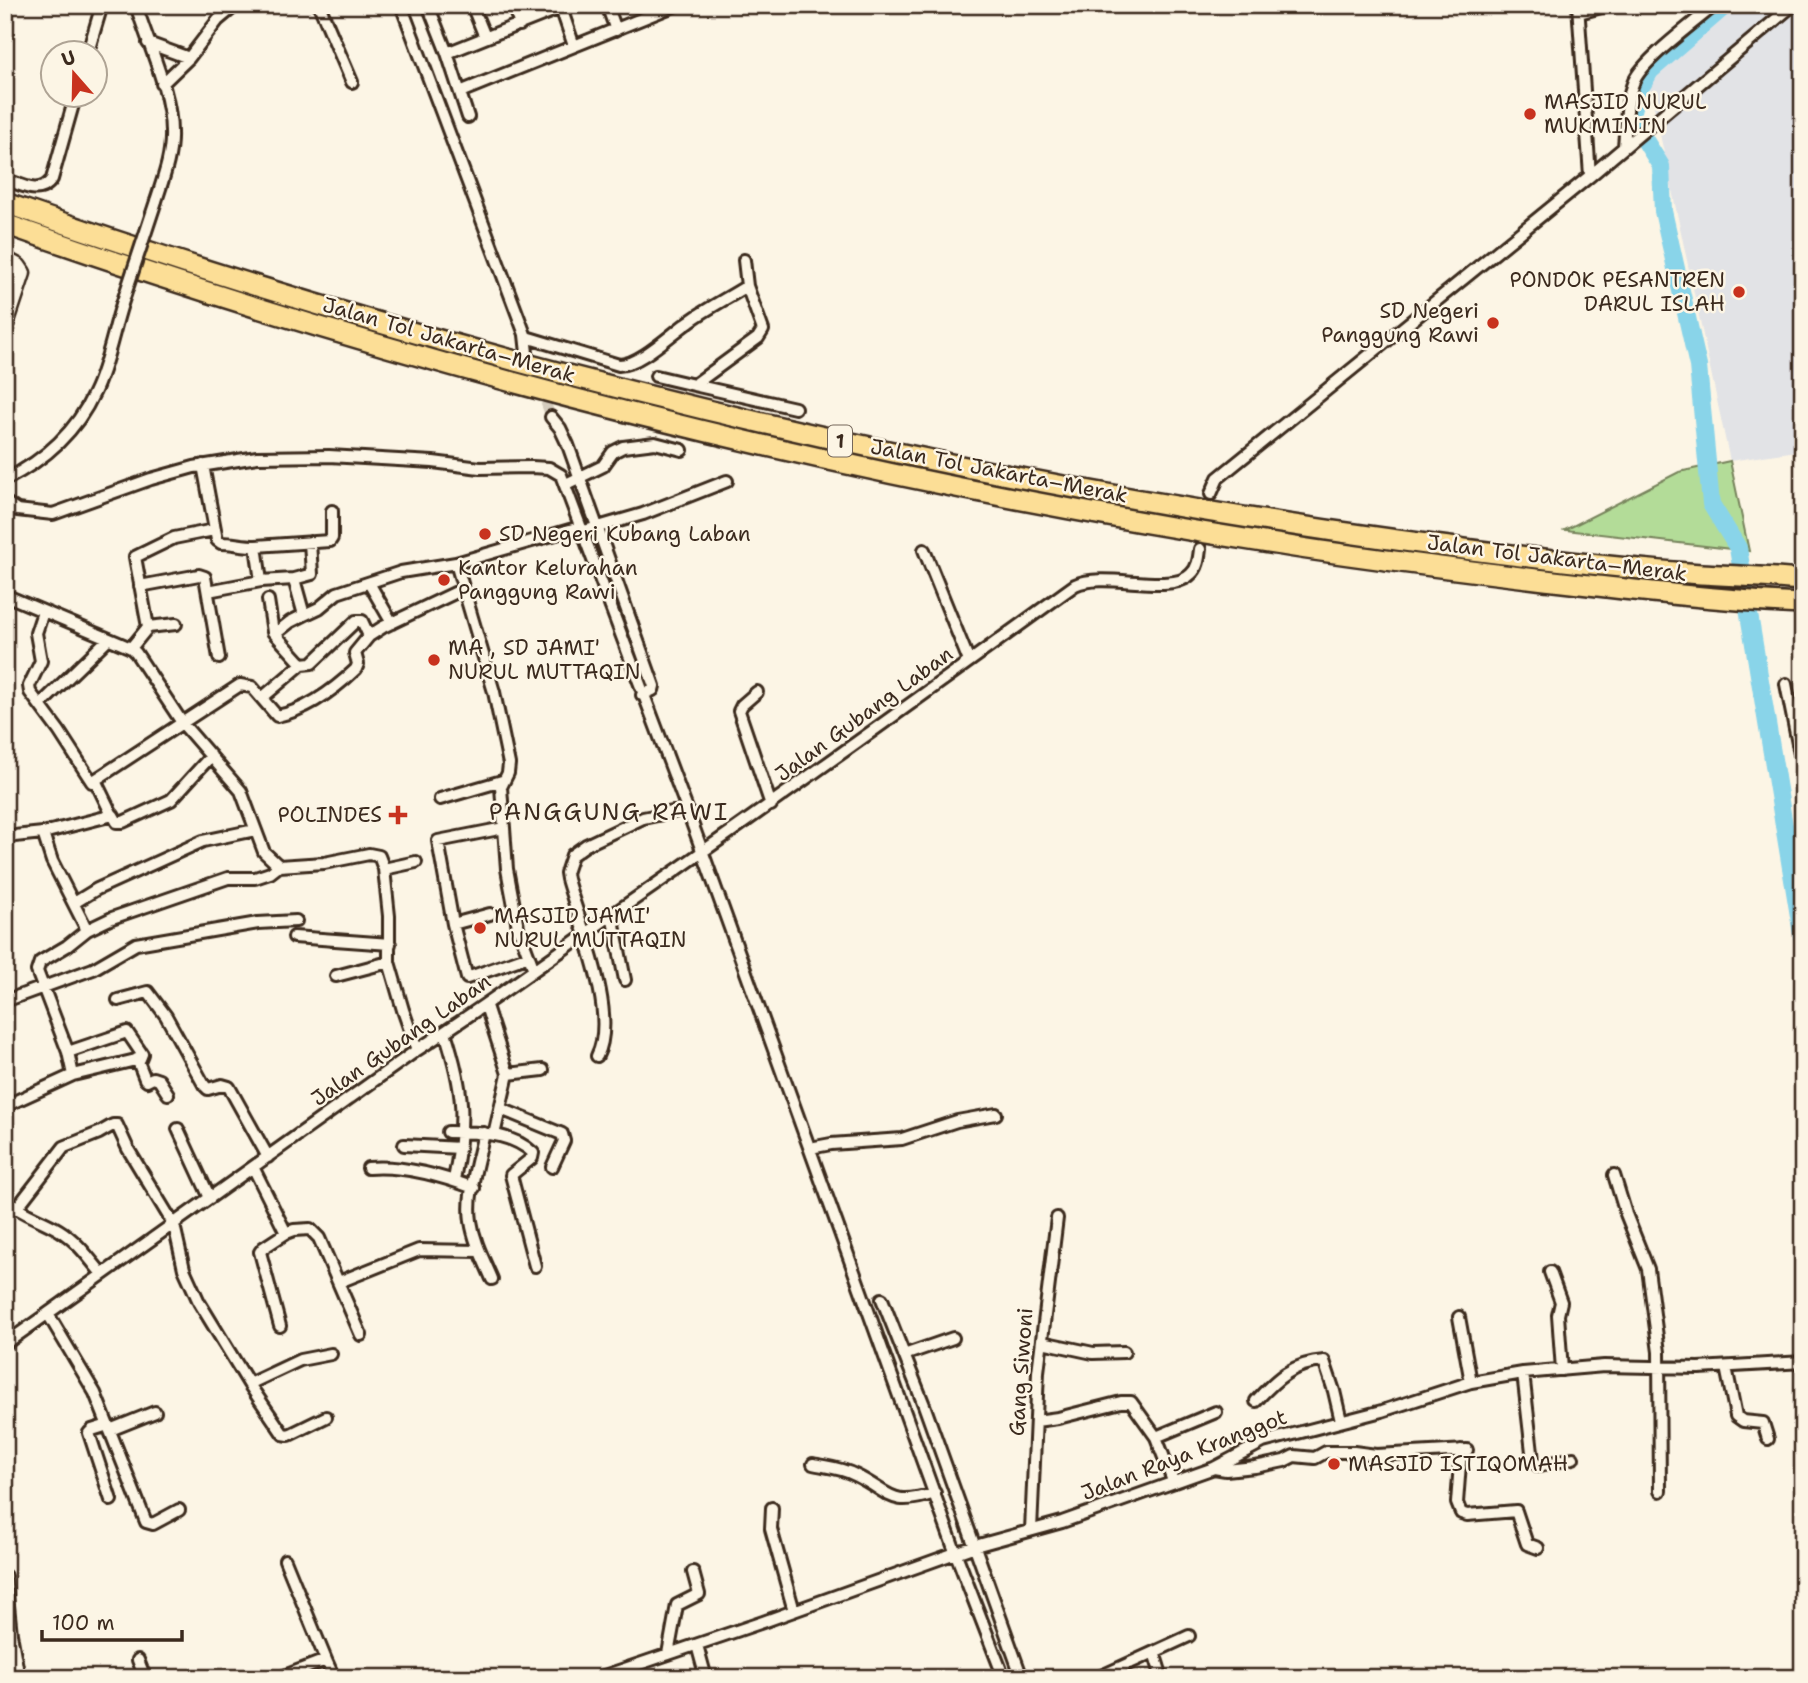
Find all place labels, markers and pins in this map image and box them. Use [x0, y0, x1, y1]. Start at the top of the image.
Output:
place label: MASJID NURUL MUKMININ [1544, 88, 1707, 140]
marker: MASJID NURUL MUKMININ [1522, 106, 1538, 122]
place label: PONDOK PESANTREN DARUL ISLAH [1509, 266, 1725, 318]
marker: PONDOK PESANTREN DARUL ISLAH [1731, 284, 1747, 300]
place label: SD Negeri Panggung Rawi [1321, 297, 1479, 349]
marker: SD Negeri Panggung Rawi [1485, 315, 1501, 331]
place label: SD Negeri Kubang Laban [499, 520, 751, 548]
marker: SD Negeri Kubang Laban [477, 526, 493, 542]
place label: Kantor Kelurahan Panggung Rawi [458, 554, 638, 606]
marker: Kantor Kelurahan Panggung Rawi [436, 572, 452, 588]
place label: MA , SD JAMI' NURUL MUTTAQIN [448, 634, 641, 686]
marker: MA , SD JAMI' NURUL MUTTAQIN [426, 652, 442, 668]
place label: POLINDES [277, 801, 382, 829]
marker: POLINDES [388, 805, 408, 825]
place label: MASJID JAMI' NURUL MUTTAQIN [494, 902, 687, 954]
marker: MASJID JAMI' NURUL MUTTAQIN [472, 920, 488, 936]
place label: MASJID ISTIQOMAH [1348, 1450, 1568, 1478]
marker: MASJID ISTIQOMAH [1326, 1456, 1342, 1472]

